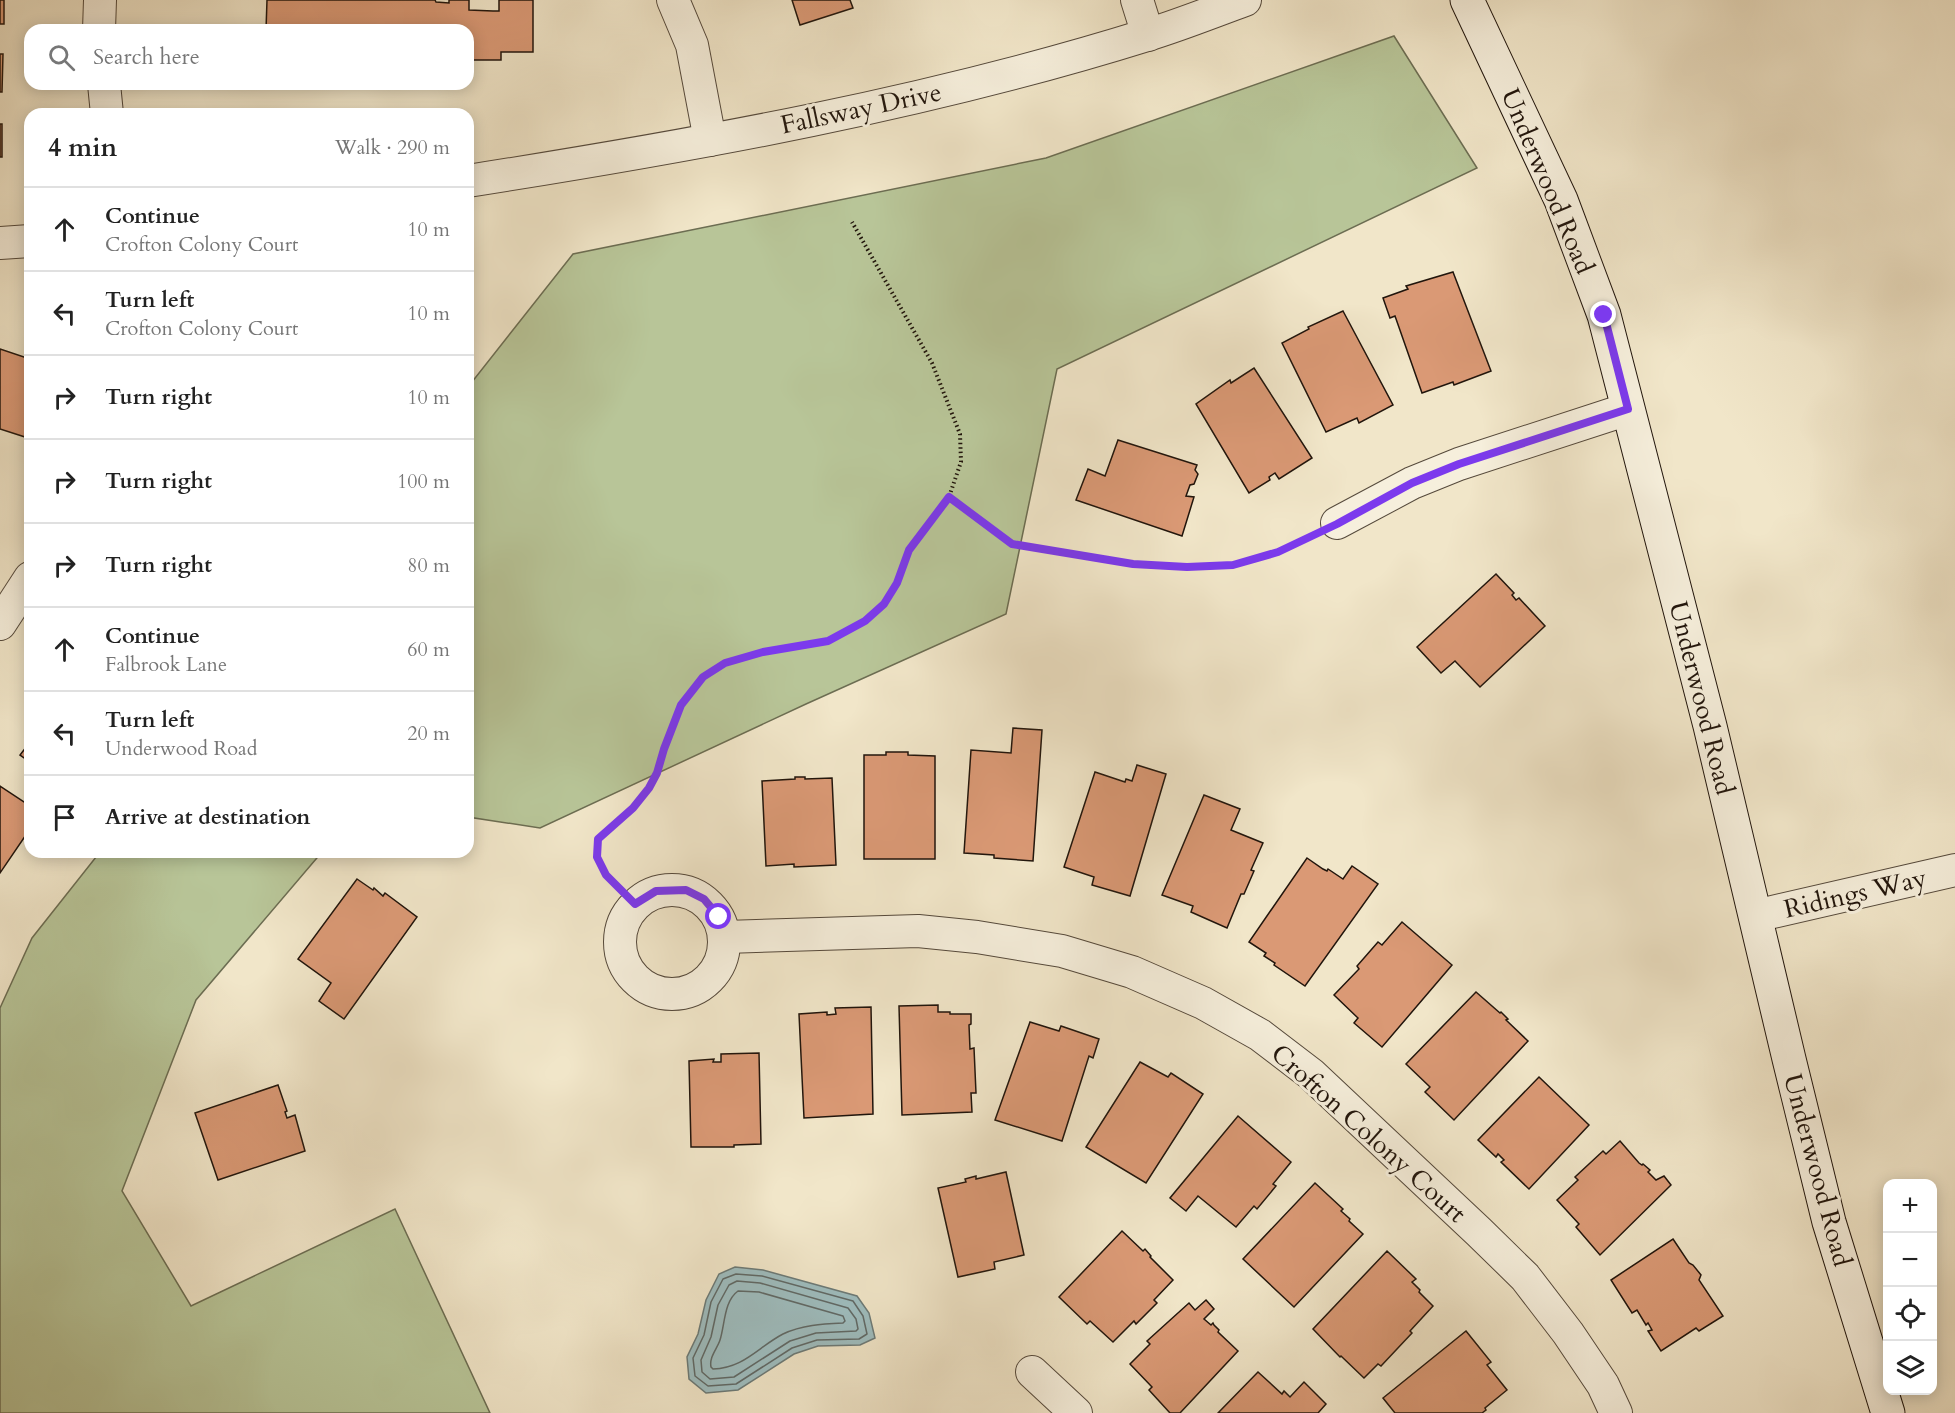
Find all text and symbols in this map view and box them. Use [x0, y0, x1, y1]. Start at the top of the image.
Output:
search box [24, 24, 474, 90]
icon: search [45, 41, 78, 74]
text: Search here [93, 42, 200, 72]
street label: Fallsway Drive [777, 74, 945, 143]
street label: Underwood Road [1493, 83, 1602, 279]
text: 4 min [48, 130, 117, 165]
text: Walk · 290 m [335, 134, 450, 161]
text: Continue [105, 201, 200, 231]
icon: ahead [48, 213, 81, 246]
text: 10 m [407, 216, 450, 243]
text: Crofton Colony Court [105, 231, 298, 258]
text: Turn left [105, 285, 194, 315]
icon: left [48, 297, 81, 330]
text: 10 m [407, 300, 450, 327]
route end [1590, 301, 1616, 327]
text: Crofton Colony Court [105, 315, 298, 342]
icon: right [48, 381, 81, 414]
text: Turn right [105, 382, 212, 412]
text: 10 m [407, 384, 450, 411]
icon: right [48, 465, 81, 498]
text: Turn right [105, 466, 212, 496]
text: 100 m [397, 468, 450, 495]
icon: right [48, 549, 81, 582]
text: Turn right [105, 550, 212, 580]
text: 80 m [407, 552, 450, 579]
street label: Underwood Road [1661, 598, 1742, 799]
text: Continue [105, 621, 200, 651]
icon: ahead [48, 633, 81, 666]
text: 60 m [407, 636, 450, 663]
text: Falbrook Lane [105, 651, 227, 678]
text: Turn left [105, 705, 194, 735]
icon: left [48, 717, 81, 750]
text: 20 m [407, 720, 450, 747]
text: Underwood Road [105, 735, 257, 762]
icon: arrive [48, 801, 81, 834]
text: Arrive at destination [105, 802, 310, 832]
street label: Ridings Way [1780, 860, 1930, 927]
route start [705, 903, 731, 929]
street label: Crofton Colony Court [1264, 1036, 1474, 1230]
street label: Underwood Road [1775, 1070, 1860, 1270]
map controls [1883, 1179, 1937, 1395]
button: + [1883, 1179, 1937, 1233]
button: − [1883, 1233, 1937, 1287]
button: locate [1883, 1287, 1937, 1341]
button: layers [1883, 1341, 1937, 1395]

